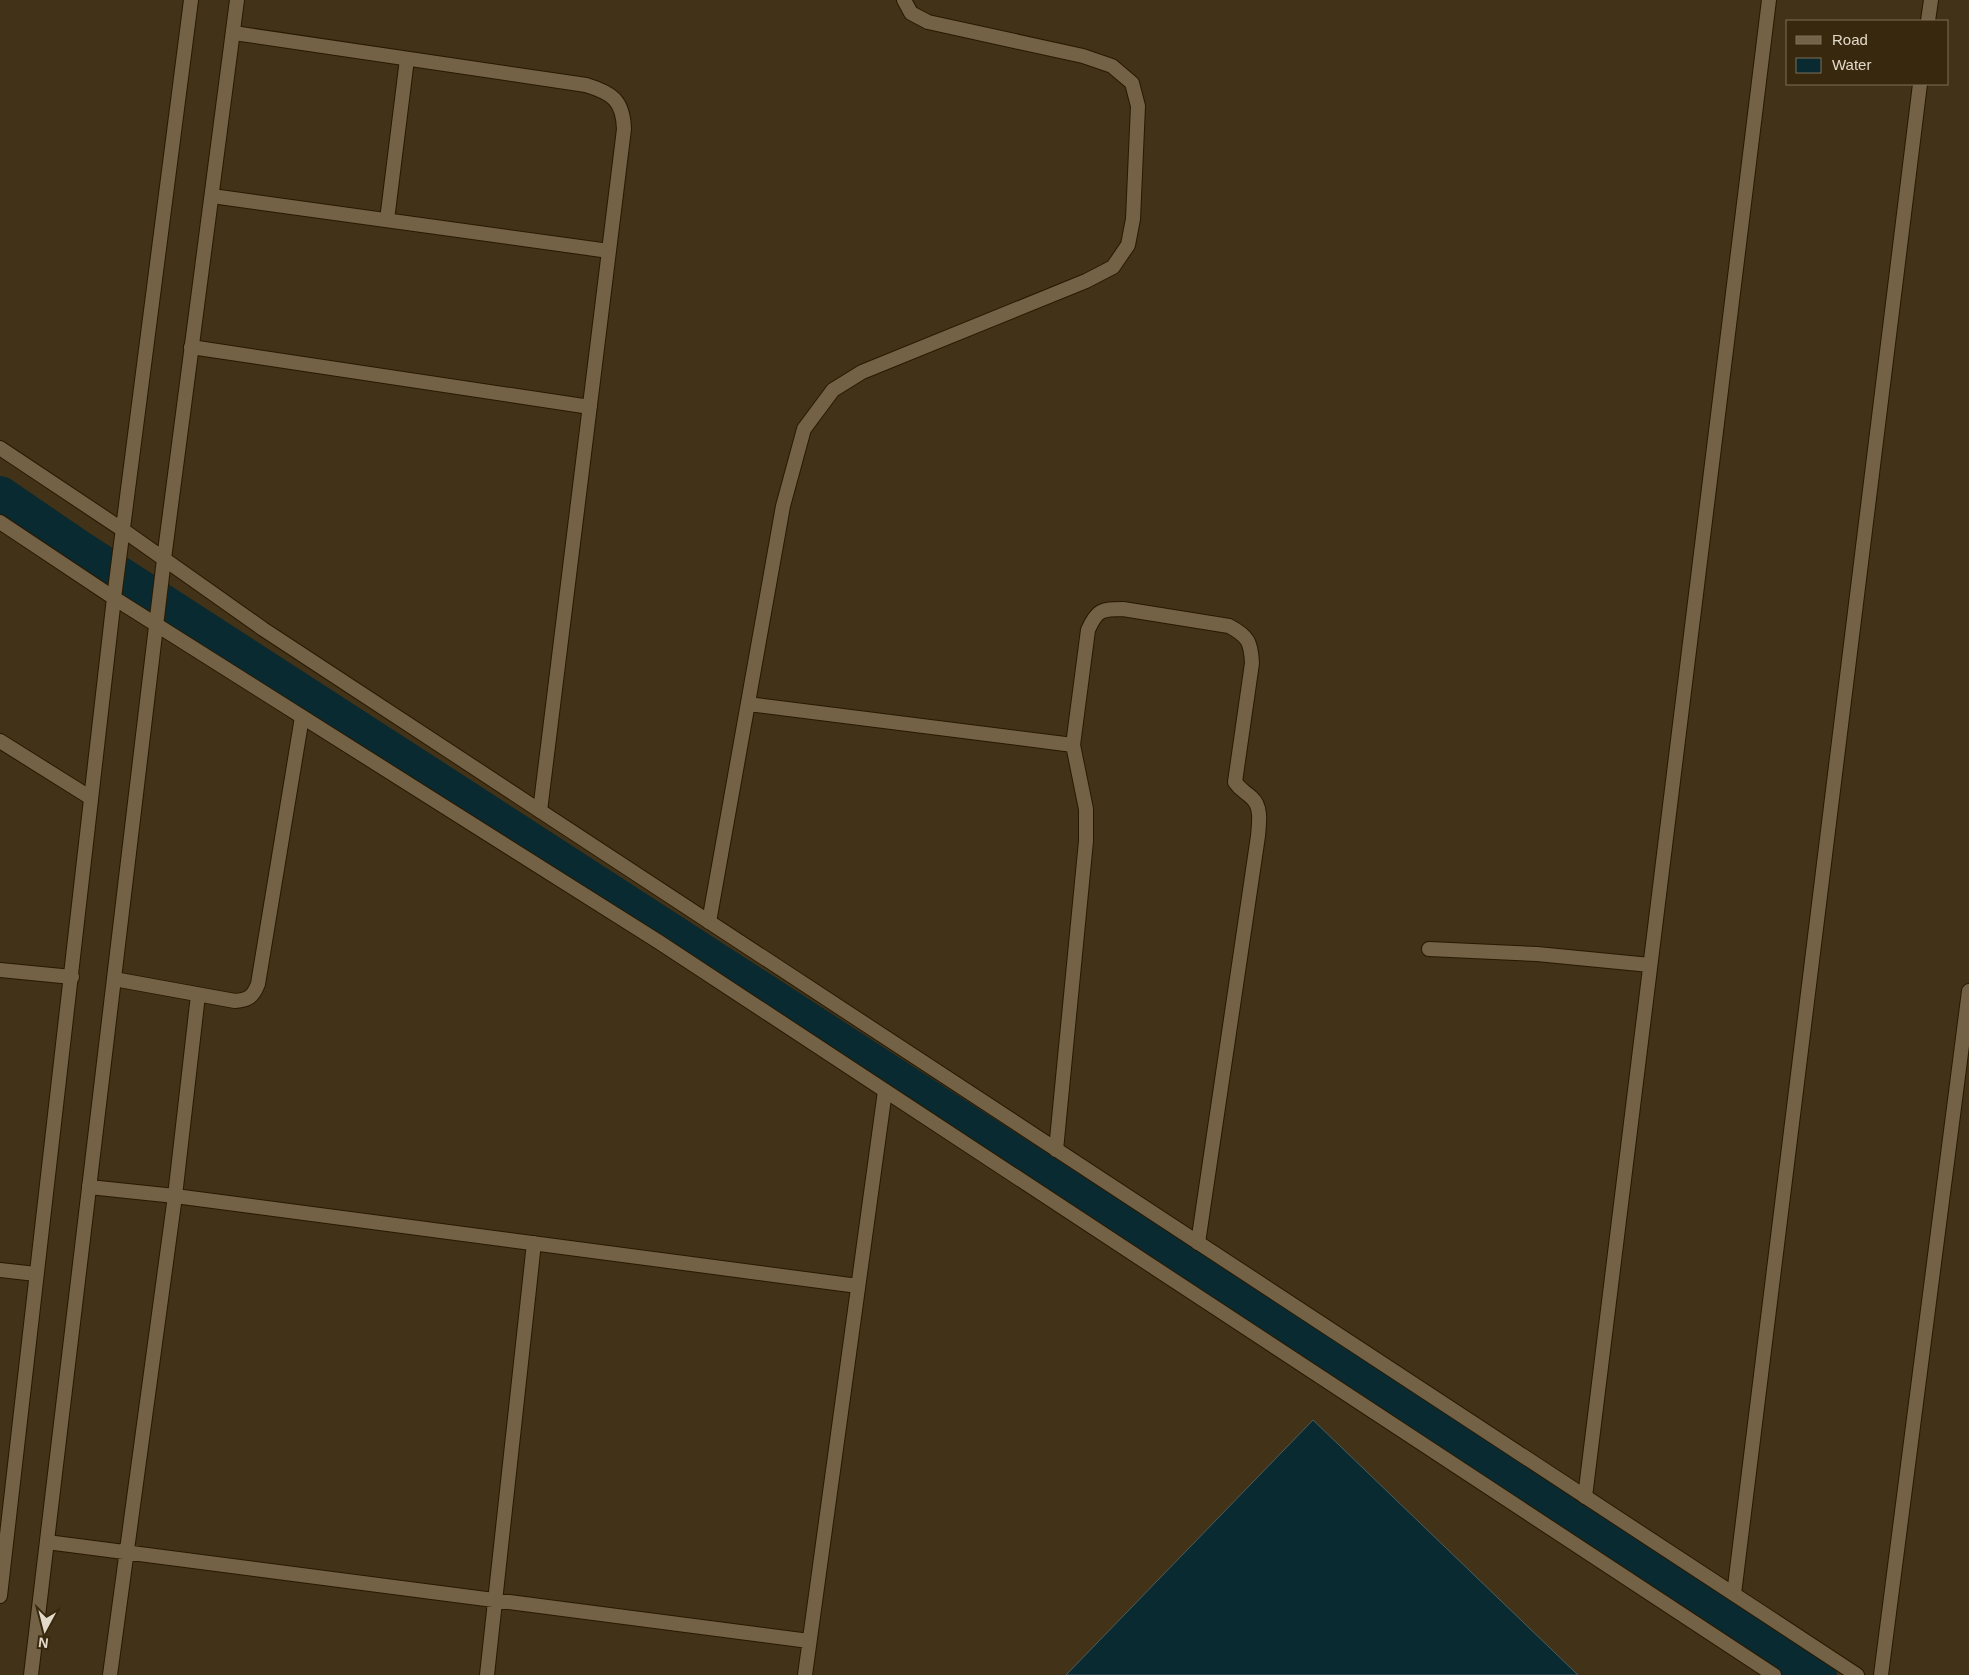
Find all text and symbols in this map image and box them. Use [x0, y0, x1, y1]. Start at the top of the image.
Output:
legend [1786, 20, 1949, 85]
text: Road [1832, 31, 1868, 48]
text: Water [1832, 56, 1871, 73]
north arrow [20, 1605, 70, 1655]
text: N [37, 1634, 49, 1651]

